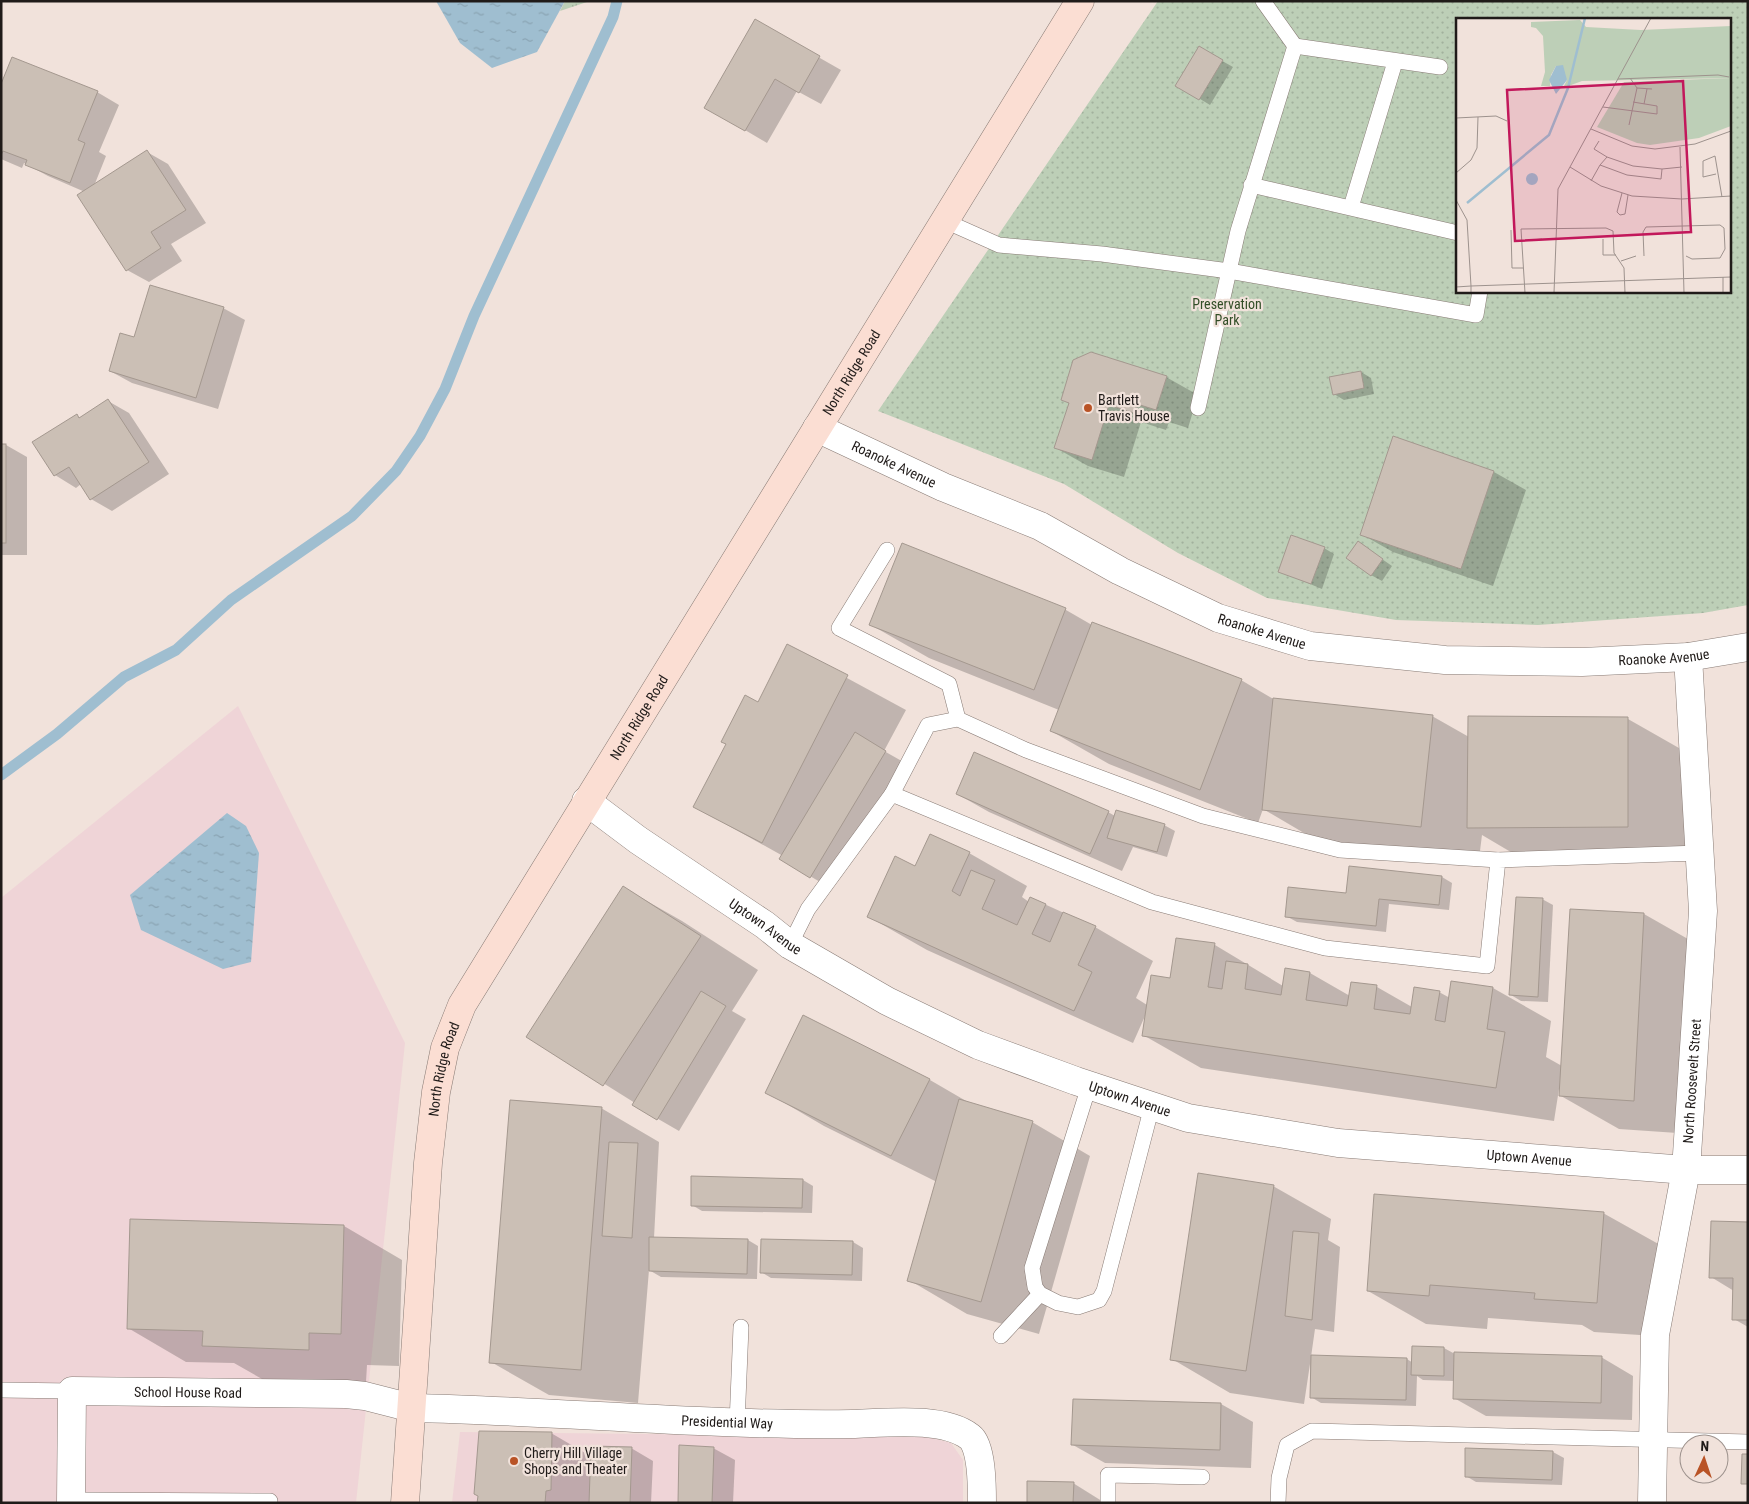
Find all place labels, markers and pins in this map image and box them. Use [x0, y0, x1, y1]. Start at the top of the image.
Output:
place label: Bartlett Travis House [1098, 392, 1170, 424]
marker: Bartlett Travis House [1082, 402, 1094, 414]
place label: Cherry Hill Village Shops and Theater [524, 1445, 627, 1477]
marker: Cherry Hill Village Shops and Theater [508, 1455, 520, 1467]

